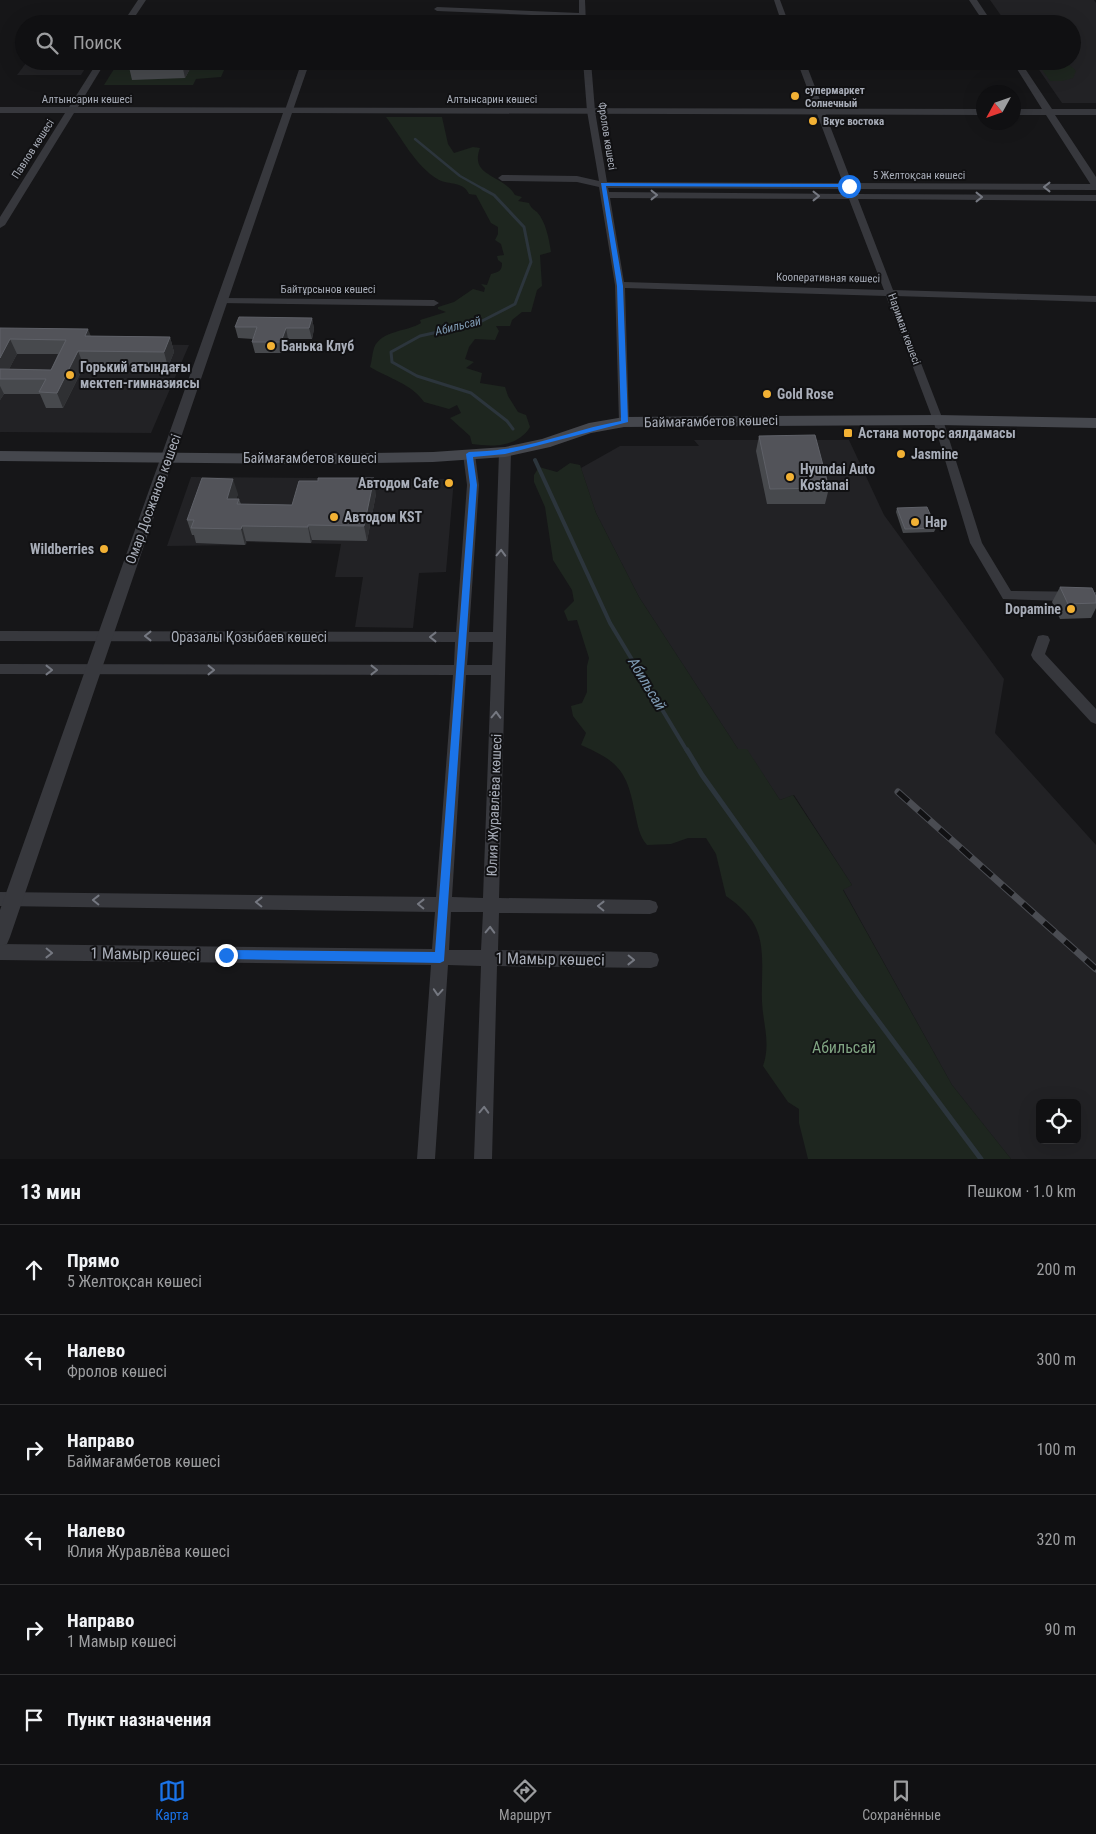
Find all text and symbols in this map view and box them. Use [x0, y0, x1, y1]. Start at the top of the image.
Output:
search box [15, 15, 1081, 70]
icon: search [33, 29, 61, 57]
text: Поиск [73, 31, 122, 54]
place label: супермаркет Солнечный [805, 84, 865, 110]
north arrow [976, 85, 1021, 130]
marker: супермаркет Солнечный [789, 90, 801, 102]
street label: Алтынсарин көшесі [42, 93, 132, 106]
street label: Алтынсарин көшесі [447, 93, 537, 106]
street label: Фролов көшесі [595, 101, 619, 171]
marker: Вкус востока [807, 115, 819, 127]
place label: Вкус востока [823, 115, 884, 128]
street label: Павлов көшесі [9, 117, 57, 181]
street label: 5 Желтоқсан көшесі [873, 169, 965, 182]
route start [838, 175, 861, 198]
one-way arrow [1043, 182, 1051, 192]
one-way arrow [650, 190, 658, 200]
one-way arrow [813, 191, 821, 201]
one-way arrow [976, 192, 983, 202]
street label: Кооперативная көшесі [776, 271, 880, 285]
street label: Байтұрсынов көшесі [281, 283, 375, 296]
street label: Нариман көшесі [885, 292, 923, 366]
water label: Абильсай [433, 314, 482, 339]
place label: Банька Клуб [281, 338, 354, 354]
marker: Банька Клуб [265, 340, 277, 352]
place label: Горький атындағы мектеп-гимназиясы [80, 359, 200, 391]
marker: Горький атындағы мектеп-гимназиясы [64, 369, 76, 381]
place label: Gold Rose [777, 386, 834, 402]
marker: Gold Rose [761, 388, 773, 400]
street label: Баймағамбетов көшесі [644, 412, 778, 430]
place label: Астана моторс аялдамасы [858, 425, 1016, 441]
marker: Астана моторс аялдамасы [842, 427, 854, 439]
street label: Омар Досжанов көшесі [122, 432, 184, 566]
place label: Jasmine [911, 446, 959, 462]
marker: Jasmine [895, 448, 907, 460]
street label: Баймағамбетов көшесі [243, 450, 377, 466]
place label: Hyundai Auto Kostanai [800, 461, 875, 493]
marker: Hyundai Auto Kostanai [784, 471, 796, 483]
place label: Автодом Cafe [358, 475, 439, 491]
marker: Автодом Cafe [443, 477, 455, 489]
place label: Автодом KST [344, 509, 423, 525]
marker: Автодом KST [328, 511, 340, 523]
place label: Нар [925, 514, 947, 530]
marker: Нар [909, 516, 921, 528]
place label: Wildberries [30, 541, 94, 557]
marker: Wildberries [98, 543, 110, 555]
one-way arrow [496, 549, 506, 556]
place label: Dopamine [1005, 601, 1061, 617]
marker: Dopamine [1065, 603, 1077, 615]
street label: Оразалы Қозыбаев көшесі [171, 629, 327, 645]
one-way arrow [143, 631, 151, 641]
one-way arrow [428, 632, 436, 642]
water label: Абильсай [624, 654, 670, 714]
one-way arrow [45, 665, 53, 675]
one-way arrow [208, 665, 215, 675]
one-way arrow [370, 665, 378, 675]
one-way arrow [491, 711, 502, 719]
street label: Юлия Журавлёва көшесі [484, 733, 504, 877]
one-way arrow [92, 895, 100, 905]
one-way arrow [254, 897, 262, 907]
one-way arrow [417, 899, 424, 909]
one-way arrow [597, 901, 605, 912]
one-way arrow [485, 926, 495, 934]
street label: 1 Мамыр көшесі [90, 944, 200, 964]
route end [215, 944, 238, 967]
one-way arrow [45, 947, 53, 958]
street label: 1 Мамыр көшесі [495, 949, 605, 969]
one-way arrow [628, 955, 635, 965]
one-way arrow [432, 988, 443, 996]
park label: Абильсай [812, 1038, 876, 1057]
map controls [1036, 1099, 1081, 1144]
button: locate [1036, 1099, 1081, 1144]
one-way arrow [479, 1106, 490, 1114]
text: 13 мин [20, 1180, 81, 1204]
text: Пешком · 1.0 km [967, 1182, 1076, 1201]
text: Прямо [67, 1249, 120, 1272]
icon: ahead [20, 1256, 48, 1284]
text: 200 m [1037, 1260, 1076, 1279]
text: 5 Желтоқсан көшесі [67, 1272, 202, 1291]
text: Налево [67, 1339, 125, 1362]
icon: left [20, 1346, 48, 1374]
text: 300 m [1037, 1350, 1076, 1369]
text: Фролов көшесі [67, 1362, 167, 1381]
text: Направо [67, 1429, 134, 1452]
icon: right [20, 1436, 48, 1464]
text: 100 m [1037, 1440, 1076, 1459]
text: Баймағамбетов көшесі [67, 1452, 220, 1471]
text: Налево [67, 1519, 125, 1542]
icon: left [20, 1526, 48, 1554]
text: 320 m [1037, 1530, 1076, 1549]
text: Юлия Журавлёва көшесі [67, 1542, 230, 1561]
text: Направо [67, 1609, 134, 1632]
icon: right [20, 1616, 48, 1644]
text: 90 m [1044, 1620, 1076, 1639]
text: 1 Мамыр көшесі [67, 1632, 176, 1651]
icon: arrive [20, 1706, 48, 1734]
text: Пункт назначения [67, 1708, 211, 1731]
tab: Карта [155, 1777, 189, 1823]
tab: Маршрут [499, 1777, 552, 1823]
tab: Сохранённые [862, 1777, 941, 1823]

